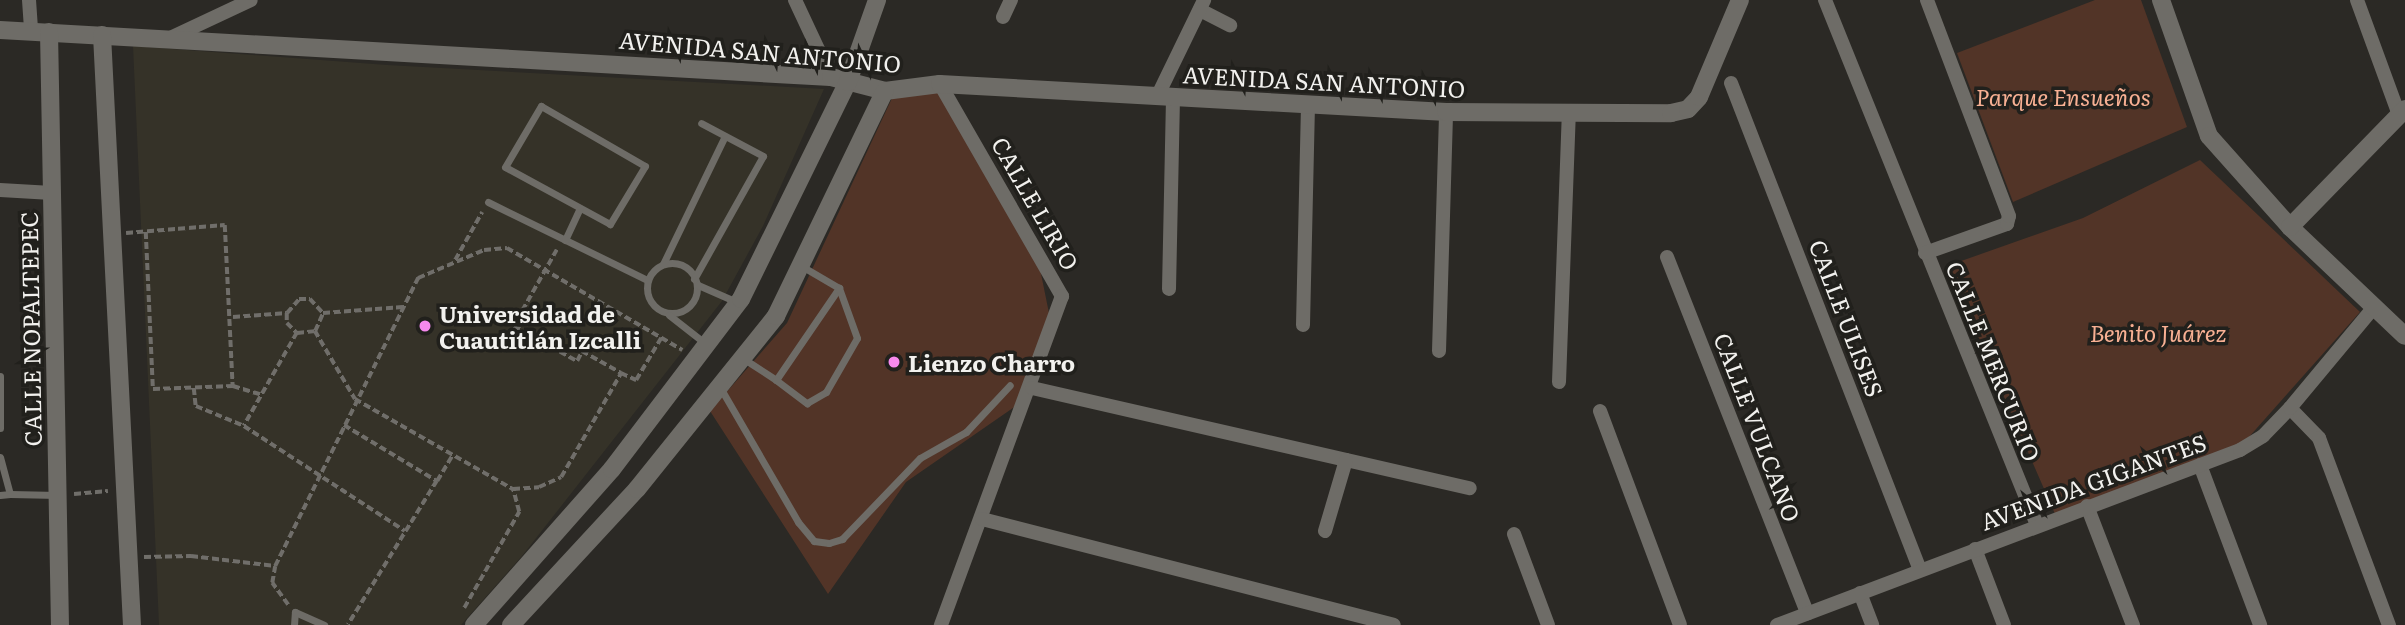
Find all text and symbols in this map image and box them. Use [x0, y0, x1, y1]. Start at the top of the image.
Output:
street label: AVENIDA SAN ANTONIO [618, 25, 902, 77]
street label: AVENIDA SAN ANTONIO [1182, 60, 1466, 102]
park label: Parque Ensueños [1975, 82, 2151, 110]
street label: CALLE LIRIO [987, 132, 1085, 274]
street label: CALLE NOPALTEPEC [14, 211, 46, 447]
street label: CALLE ULISES [1804, 236, 1890, 400]
street label: CALLE MERCURIO [1941, 257, 2047, 465]
place label: Universidad de Cuautitlán Izcalli [439, 299, 641, 353]
marker: Universidad de Cuautitlán Izcalli [417, 318, 433, 334]
park label: Benito Juárez [2090, 318, 2226, 346]
street label: CALLE VULCANO [1709, 329, 1807, 525]
place label: Lienzo Charro [908, 348, 1075, 376]
marker: Lienzo Charro [886, 354, 902, 370]
street label: AVENIDA GIGANTES [1976, 427, 2210, 535]

